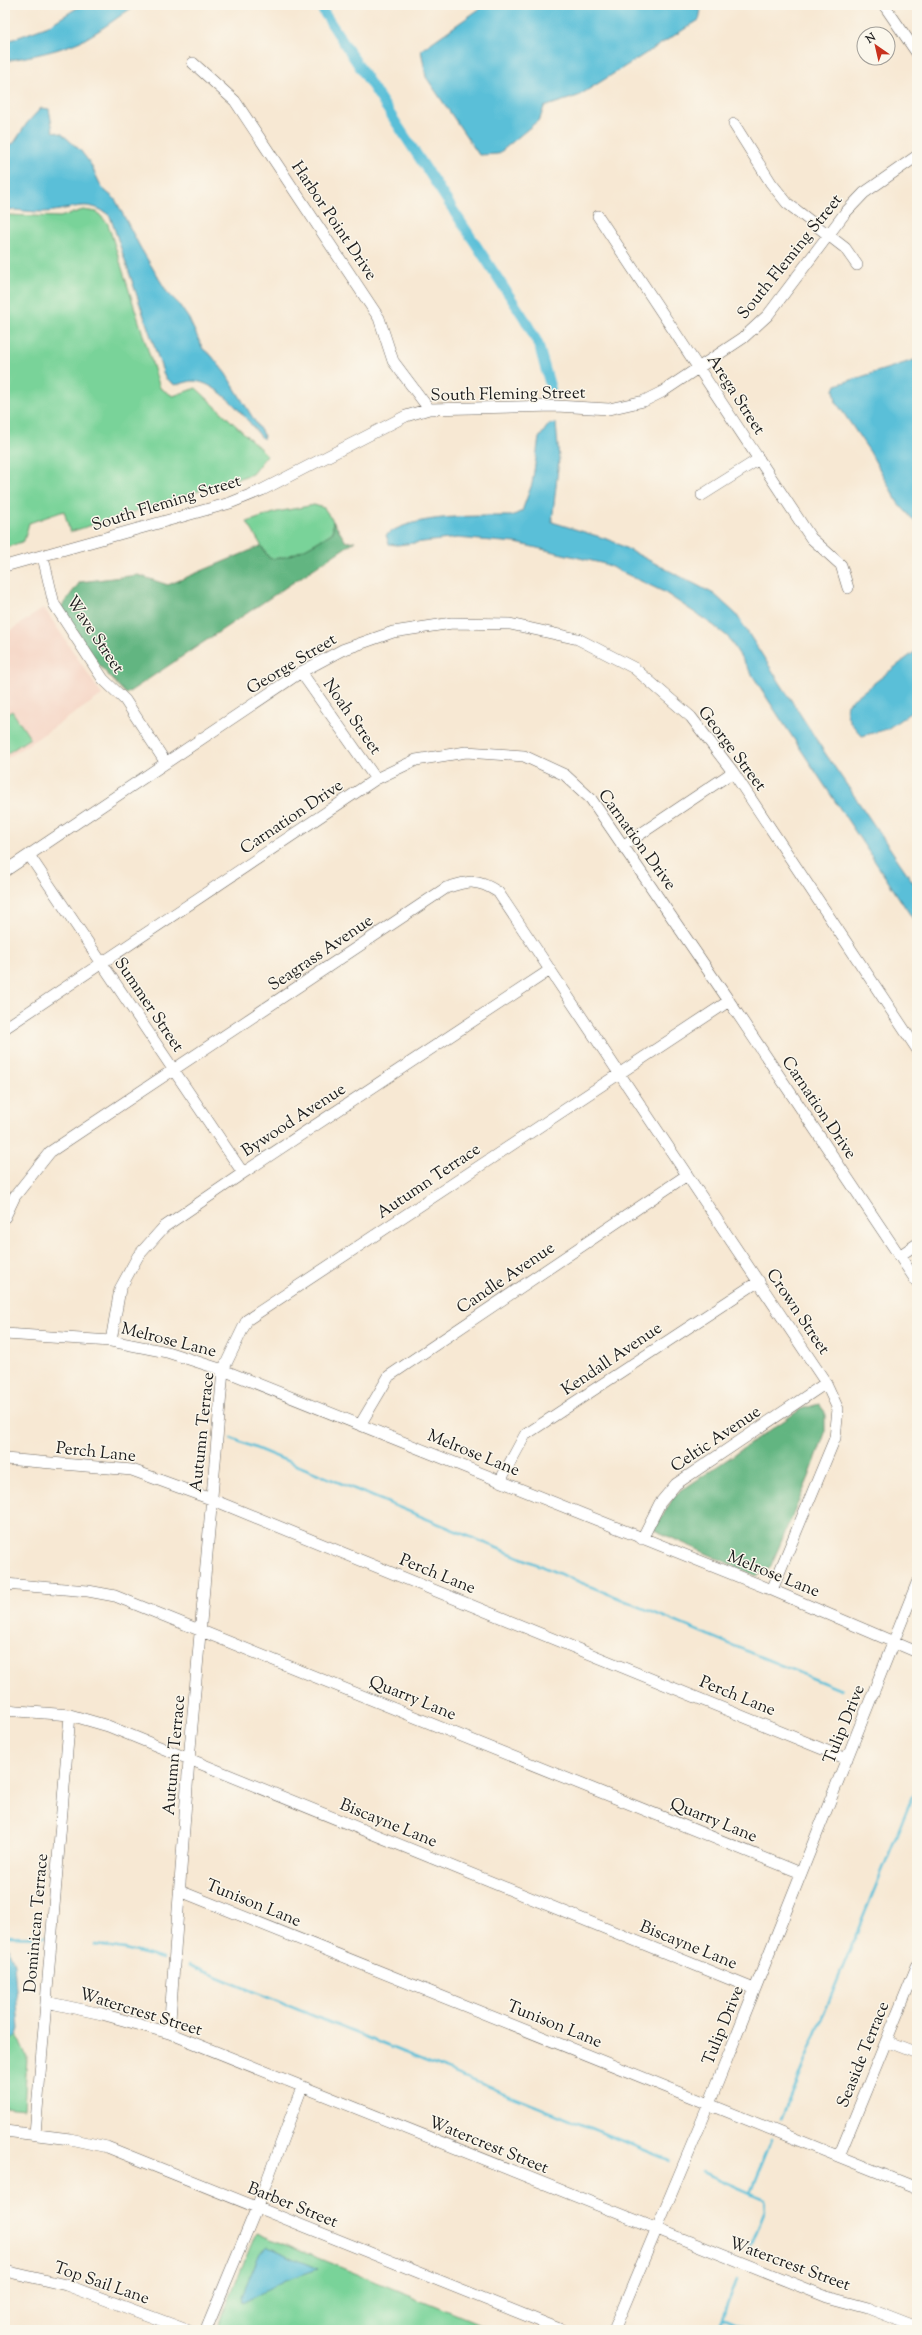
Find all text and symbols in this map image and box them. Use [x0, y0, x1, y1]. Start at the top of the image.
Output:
north arrow [856, 26, 896, 66]
text: N [862, 29, 879, 48]
street label: Harbor Point Drive [285, 157, 382, 286]
street label: South Fleming Street [732, 189, 849, 325]
street label: Arega Street [700, 350, 770, 440]
street label: South Fleming Street [430, 382, 586, 408]
street label: South Fleming Street [89, 470, 244, 538]
street label: Wave Street [59, 591, 129, 679]
street label: George Street [242, 628, 342, 701]
street label: Noah Street [316, 674, 387, 760]
street label: George Street [691, 702, 772, 797]
street label: Carnation Drive [236, 774, 348, 861]
street label: Carnation Drive [592, 785, 681, 896]
street label: Seagrass Avenue [264, 910, 378, 998]
street label: Summer Street [108, 953, 189, 1057]
street label: Carnation Drive [775, 1052, 862, 1164]
street label: Bywood Avenue [237, 1078, 351, 1163]
street label: Autumn Terrace [372, 1138, 486, 1225]
street label: Candle Avenue [452, 1237, 560, 1320]
street label: Crown Street [760, 1264, 835, 1360]
street label: Melrose Lane [118, 1317, 219, 1364]
street label: Kendall Avenue [557, 1317, 667, 1402]
street label: Autumn Terrace [185, 1371, 221, 1493]
street label: Celtic Avenue [666, 1401, 766, 1479]
street label: Melrose Lane [424, 1424, 523, 1483]
street label: Perch Lane [55, 1437, 137, 1469]
street label: Melrose Lane [724, 1545, 823, 1604]
street label: Perch Lane [396, 1549, 479, 1601]
street label: Quarry Lane [365, 1670, 460, 1727]
street label: Perch Lane [696, 1671, 779, 1723]
street label: Tulip Drive [818, 1681, 872, 1768]
street label: Autumn Terrace [158, 1694, 192, 1816]
street label: Quarry Lane [666, 1792, 761, 1849]
street label: Biscayne Lane [336, 1793, 441, 1854]
street label: Dominican Terrace [19, 1852, 55, 1994]
street label: Tunison Lane [202, 1874, 304, 1934]
street label: Biscayne Lane [636, 1915, 741, 1976]
street label: Tulip Drive [697, 1982, 751, 2069]
street label: Watercrest Street [76, 1983, 205, 2043]
street label: Tunison Lane [503, 1995, 605, 2055]
street label: Seaside Terrace [832, 1998, 896, 2111]
street label: Watercrest Street [425, 2111, 552, 2181]
street label: Barber Street [243, 2177, 341, 2235]
street label: Watercrest Street [725, 2232, 854, 2298]
street label: Top Sail Lane [50, 2256, 152, 2311]

